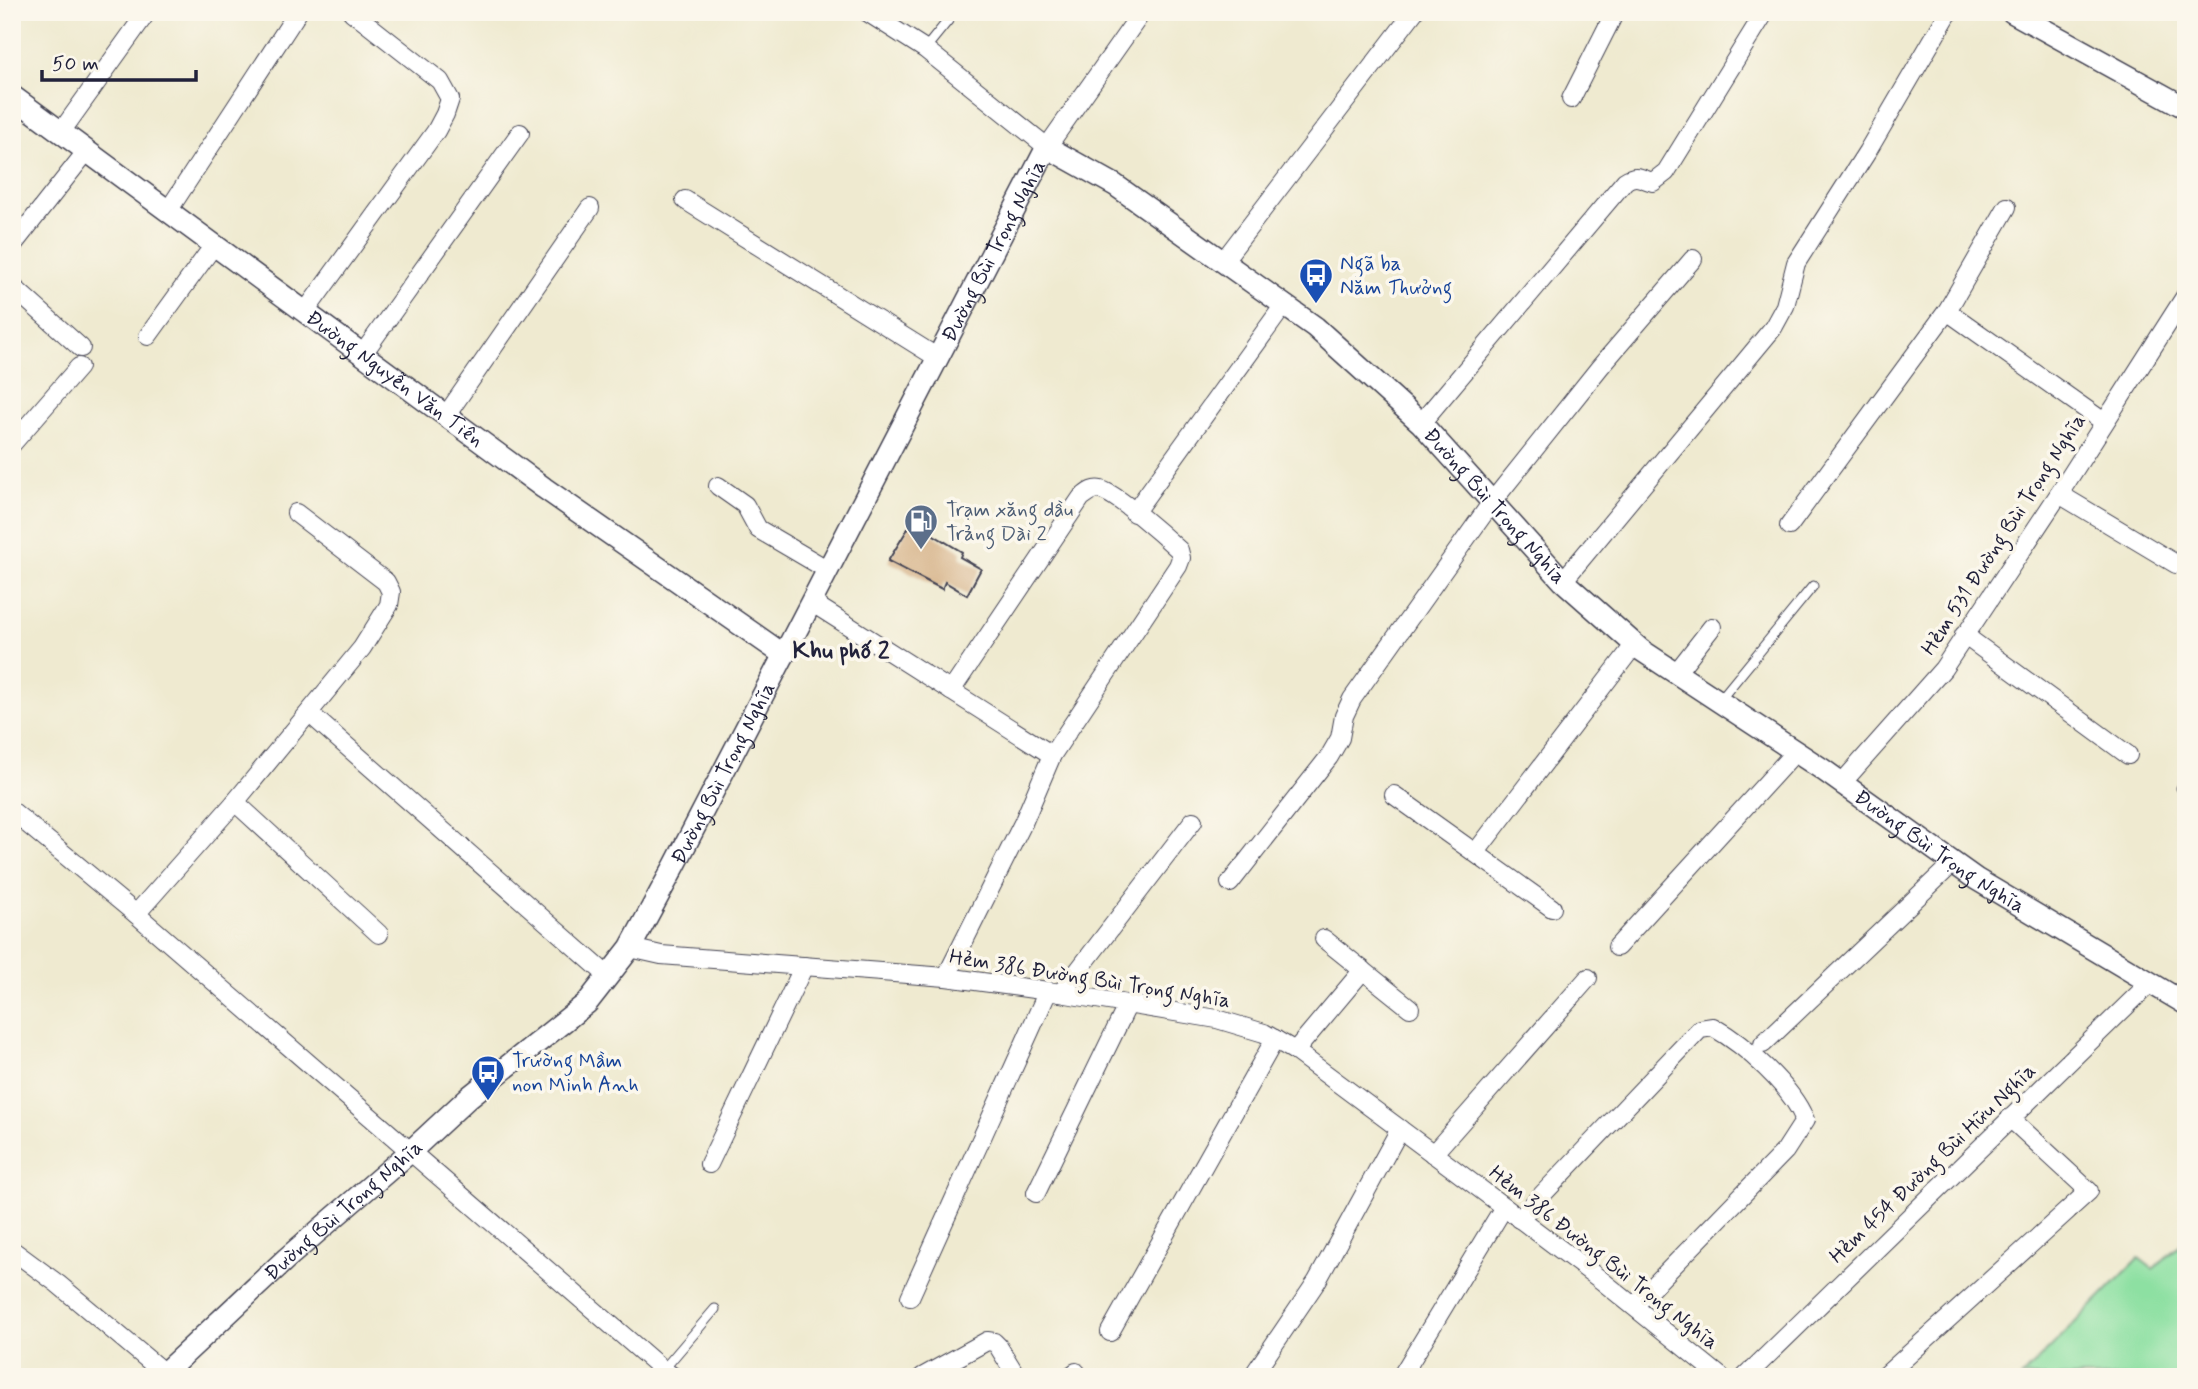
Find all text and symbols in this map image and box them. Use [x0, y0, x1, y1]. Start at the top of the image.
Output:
scale bar [42, 38, 196, 82]
text: 50 m [52, 50, 99, 78]
street label: Đường Bùi Trọng Nghĩa [935, 155, 1053, 347]
place label: Ngã ba Năm Thưởng [1340, 250, 1452, 304]
bus stop icon: Ngã ba Năm Thưởng [1297, 256, 1335, 305]
street label: Đường Nguyễn Văn Tiên [300, 304, 489, 454]
street label: Hẻm 531 Đường Bùi Trọng Nghĩa [1915, 408, 2094, 662]
street label: Đường Bùi Trọng Nghĩa [1417, 422, 1572, 590]
place label: Trạm xăng dầu Trảng Dài 2 [946, 496, 1073, 550]
fuel station icon: Trạm xăng dầu Trảng Dài 2 [902, 502, 940, 551]
district label: Khu phố 2 [792, 636, 890, 667]
street label: Đường Bùi Trọng Nghĩa [665, 677, 782, 869]
street label: Đường Bùi Trọng Nghĩa [1848, 783, 2030, 920]
street label: Hẻm 386 Đường Bùi Trọng Nghĩa [947, 943, 1232, 1017]
place label: Trường Mầm non Minh Anh [512, 1047, 639, 1099]
bus stop icon: Trường Mầm non Minh Anh [469, 1053, 507, 1102]
street label: Hẻm 454 Đường Bùi Hữu Nghĩa [1823, 1057, 2043, 1271]
street label: Đường Bùi Trọng Nghĩa [259, 1134, 429, 1287]
street label: Hẻm 386 Đường Bùi Trọng Nghĩa [1482, 1159, 1724, 1358]

